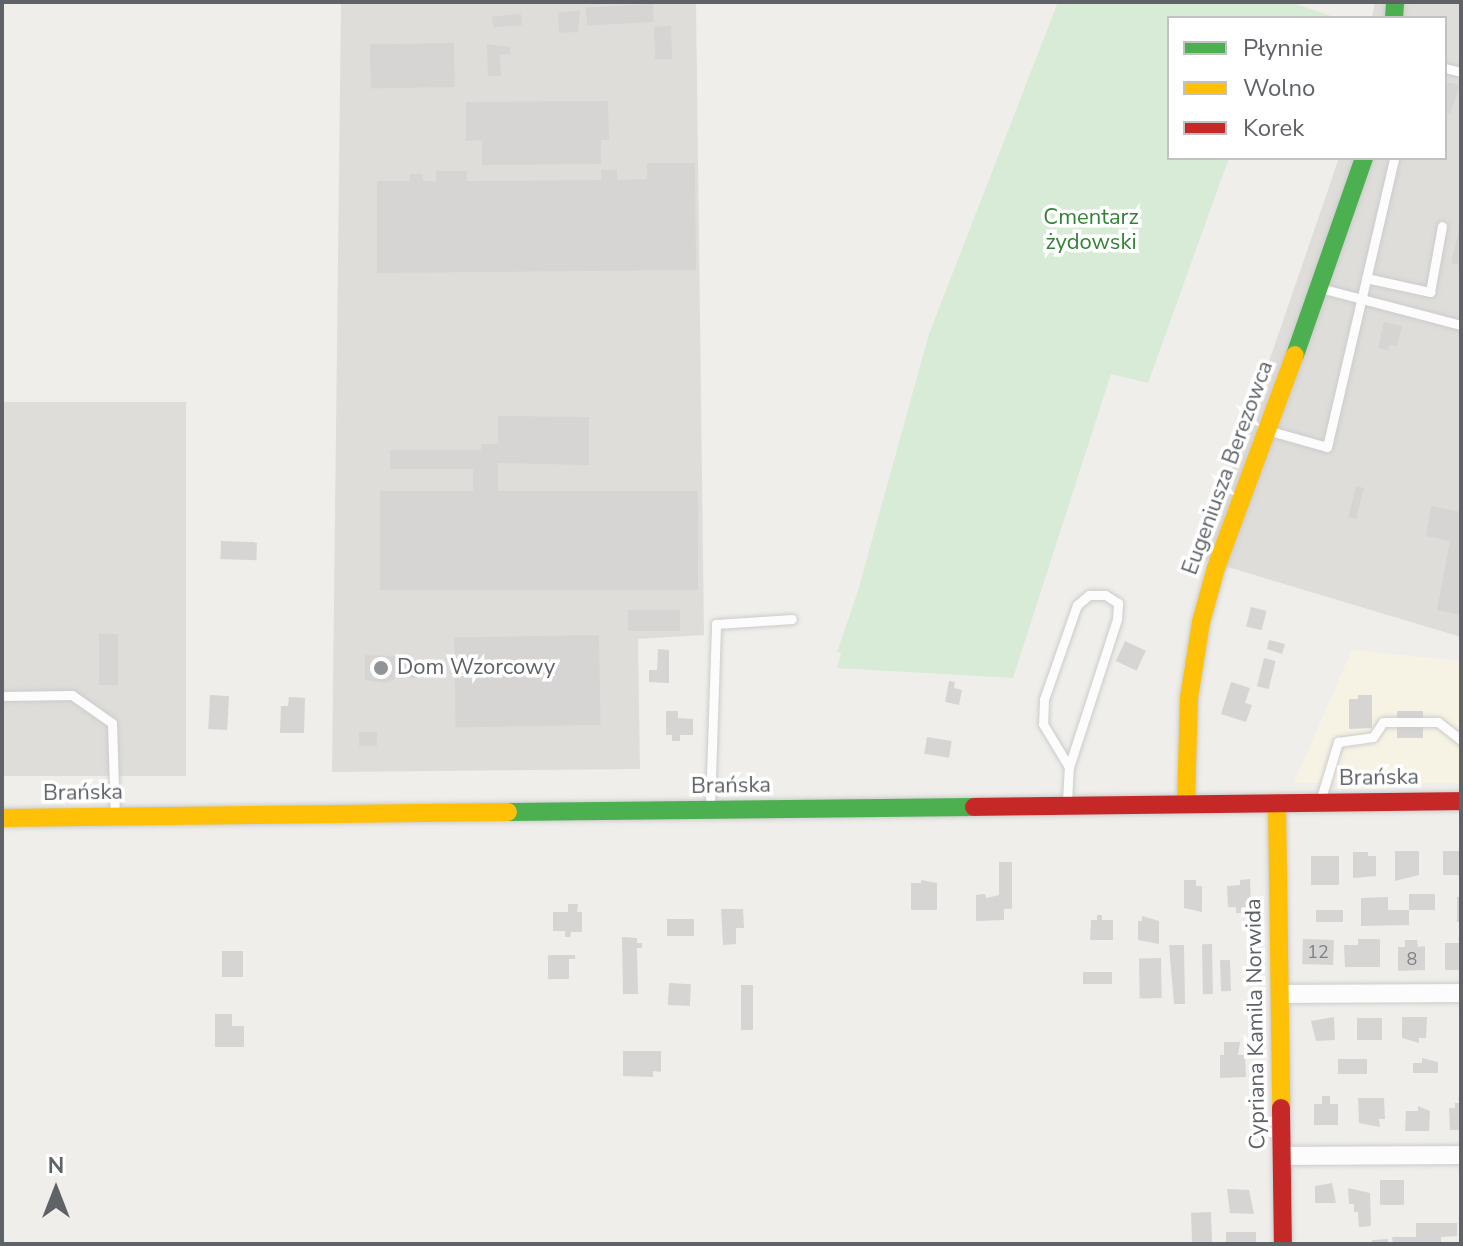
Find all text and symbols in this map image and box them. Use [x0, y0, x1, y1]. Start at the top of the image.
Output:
legend [1167, 16, 1447, 160]
text: Płynnie [1243, 32, 1323, 64]
text: Wolno [1243, 72, 1315, 104]
text: Korek [1243, 112, 1304, 144]
park label: Cmentarz żydowski [1043, 204, 1139, 256]
street label: Eugeniusza Berezowca [1177, 357, 1279, 579]
place label: Dom Wzorcowy [397, 655, 555, 681]
marker: Dom Wzorcowy [372, 659, 390, 677]
street label: Brańska [1339, 764, 1419, 792]
street label: Brańska [691, 772, 771, 800]
street label: Brańska [43, 779, 123, 807]
street label: Cypriana Kamila Norwida [1241, 898, 1271, 1150]
house number: 12 [1307, 941, 1329, 963]
house number: 8 [1407, 948, 1417, 970]
north arrow [16, 1150, 96, 1230]
text: N [48, 1151, 64, 1181]

